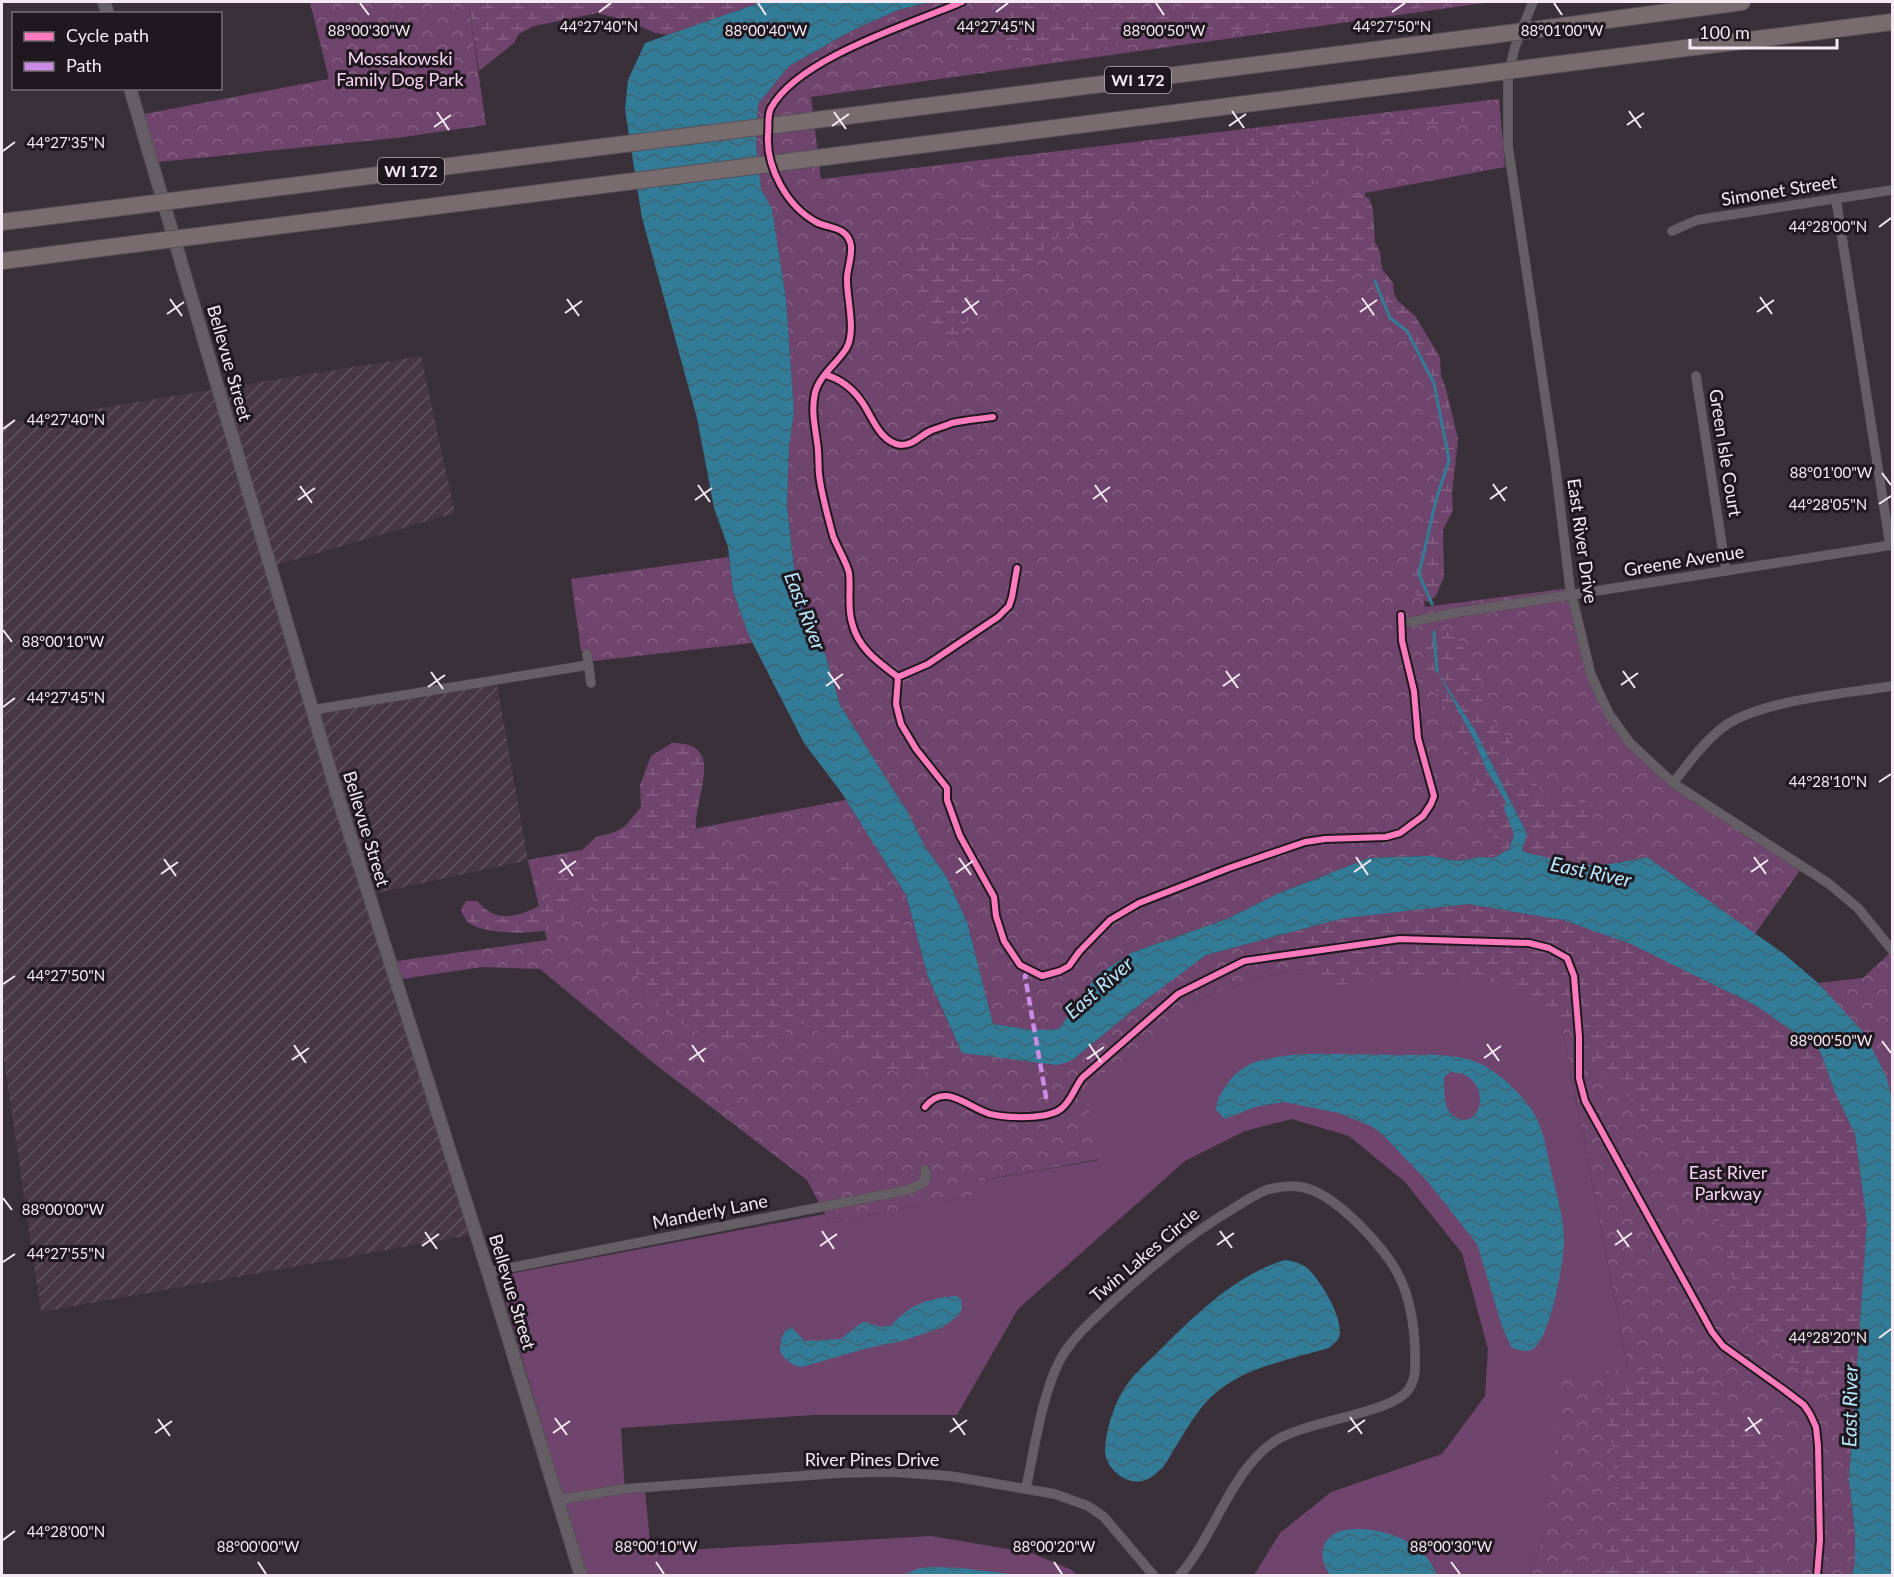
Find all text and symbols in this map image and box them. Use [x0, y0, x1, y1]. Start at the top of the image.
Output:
legend [12, 12, 222, 90]
scale bar [1690, 12, 1837, 50]
text: 44°27'40"N [560, 17, 638, 35]
text: 44°27'45"N [957, 17, 1035, 35]
text: 44°27'50"N [1353, 17, 1431, 35]
text: 88°00'30"W [328, 21, 411, 39]
text: 88°00'40"W [725, 21, 808, 39]
text: 88°00'50"W [1123, 21, 1206, 39]
text: 88°01'00"W [1521, 21, 1604, 39]
text: 100 m [1699, 21, 1750, 43]
text: Cycle path [66, 24, 149, 46]
park label: Mossakowski Family Dog Park [336, 47, 465, 90]
text: Path [66, 54, 102, 76]
road number: WI 172 [1105, 67, 1171, 93]
text: 44°27'35"N [27, 133, 105, 151]
road number: WI 172 [378, 158, 444, 184]
street label: Simonet Street [1719, 170, 1839, 210]
text: 44°28'00"N [1789, 217, 1867, 235]
street label: Bellevue Street [203, 302, 257, 424]
street label: Green Isle Court [1705, 387, 1747, 519]
text: 44°27'40"N [27, 410, 105, 428]
text: 88°01'00"W [1790, 463, 1873, 481]
street label: East River Drive [1563, 477, 1603, 605]
text: 44°28'05"N [1789, 495, 1867, 513]
street label: Greene Avenue [1622, 540, 1745, 580]
water label: East River [780, 568, 832, 654]
text: 88°00'10"W [22, 632, 105, 650]
text: 44°27'45"N [27, 688, 105, 706]
street label: Bellevue Street [339, 768, 395, 890]
text: 44°28'10"N [1789, 772, 1867, 790]
water label: East River [1549, 851, 1635, 892]
water label: East River [1059, 950, 1138, 1023]
text: 44°27'50"N [27, 966, 105, 984]
text: 88°00'50"W [1790, 1031, 1873, 1049]
park label: East River Parkway [1689, 1161, 1768, 1204]
street label: Manderly Lane [650, 1189, 769, 1233]
text: 88°00'00"W [22, 1200, 105, 1218]
street label: Twin Lakes Circle [1085, 1202, 1203, 1306]
street label: Bellevue Street [485, 1231, 541, 1353]
text: 44°27'55"N [27, 1244, 105, 1262]
text: 44°28'20"N [1789, 1328, 1867, 1346]
water label: East River [1836, 1364, 1862, 1447]
street label: River Pines Drive [805, 1448, 939, 1470]
text: 44°28'00"N [27, 1522, 105, 1540]
text: 88°00'00"W [217, 1537, 300, 1555]
text: 88°00'10"W [615, 1537, 698, 1555]
text: 88°00'20"W [1013, 1537, 1096, 1555]
text: 88°00'30"W [1410, 1537, 1493, 1555]

